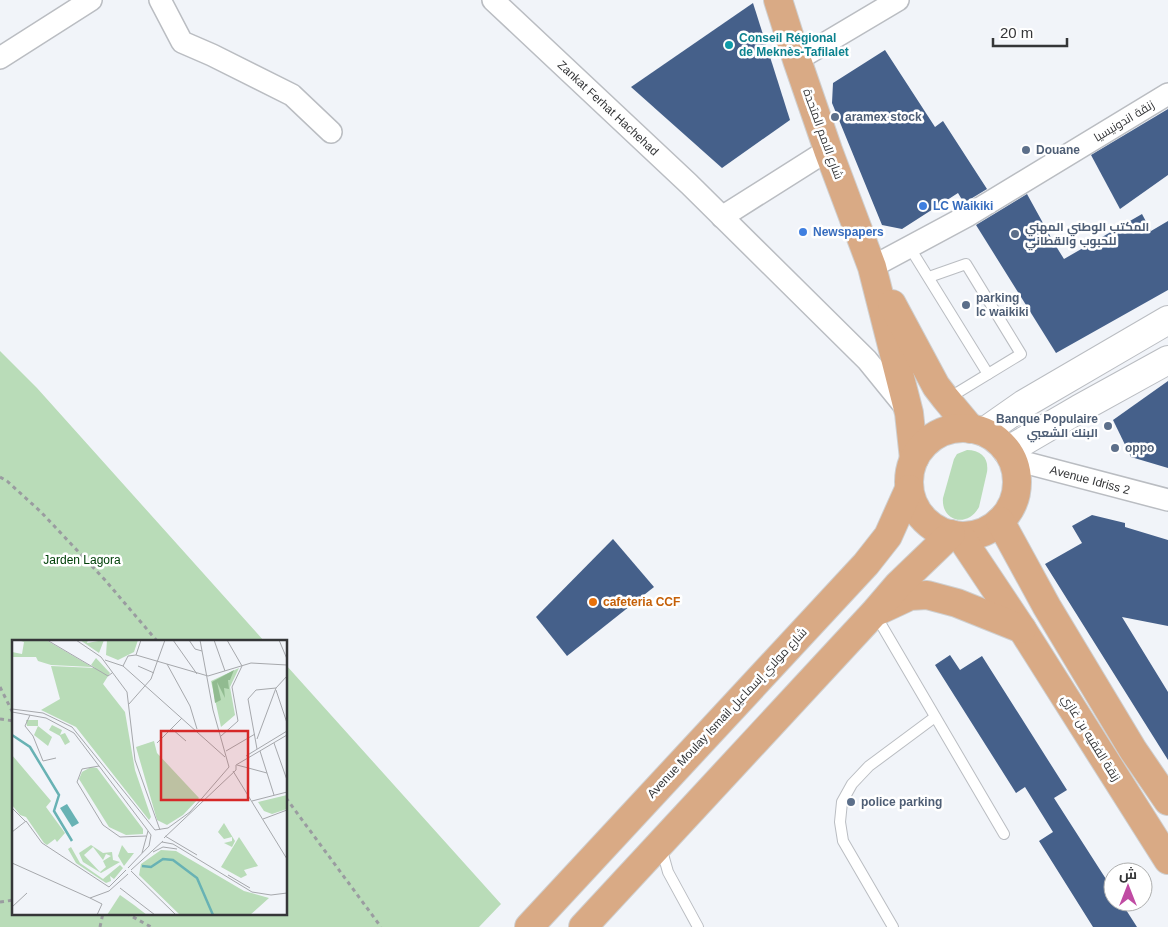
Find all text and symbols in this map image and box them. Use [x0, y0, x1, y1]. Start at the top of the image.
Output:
scale bar [993, 15, 1067, 47]
text: 20 m [1000, 24, 1033, 41]
place label: Conseil Régional de Meknès-Tafilalet [739, 31, 849, 59]
marker: Conseil Régional de Meknès-Tafilalet [723, 39, 735, 51]
street label: Zankat Ferhat Hachehad [555, 58, 661, 158]
street label: شارع الامم المتحدة [799, 87, 846, 182]
street label: زنقة اندونيسيا [1091, 98, 1157, 144]
place label: aramex stock [845, 110, 922, 124]
marker: aramex stock [829, 111, 841, 123]
place label: Douane [1036, 143, 1080, 157]
marker: Douane [1020, 144, 1032, 156]
place label: LC Waikiki [933, 199, 993, 213]
marker: LC Waikiki [917, 200, 929, 212]
place label: المكتب الوطني المهني للحبوب والقطاني [1025, 220, 1149, 251]
place label: Newspapers [813, 225, 884, 239]
marker: Newspapers [797, 226, 809, 238]
marker: المكتب الوطني المهني للحبوب والقطاني [1009, 228, 1021, 240]
place label: parking lc waikiki [976, 291, 1029, 319]
marker: parking lc waikiki [960, 299, 972, 311]
place label: Banque Populaire البنك الشعبي [996, 412, 1098, 443]
marker: Banque Populaire البنك الشعبي [1102, 420, 1114, 432]
place label: oppo [1125, 441, 1154, 455]
marker: oppo [1109, 442, 1121, 454]
street label: Avenue Idriss 2 [1048, 463, 1132, 498]
park label: Jarden Lagora [43, 553, 121, 567]
place label: cafeteria CCF [603, 595, 680, 609]
marker: cafeteria CCF [587, 596, 599, 608]
street label: Avenue Moulay Ismail شارع مولاي إسماعيل [644, 625, 812, 803]
inset map [12, 640, 288, 914]
street label: زنقة الفقيه بن غازي [1056, 692, 1123, 785]
place label: police parking [861, 795, 942, 809]
marker: police parking [845, 796, 857, 808]
north arrow [1103, 862, 1153, 912]
text: ش [1119, 866, 1137, 883]

